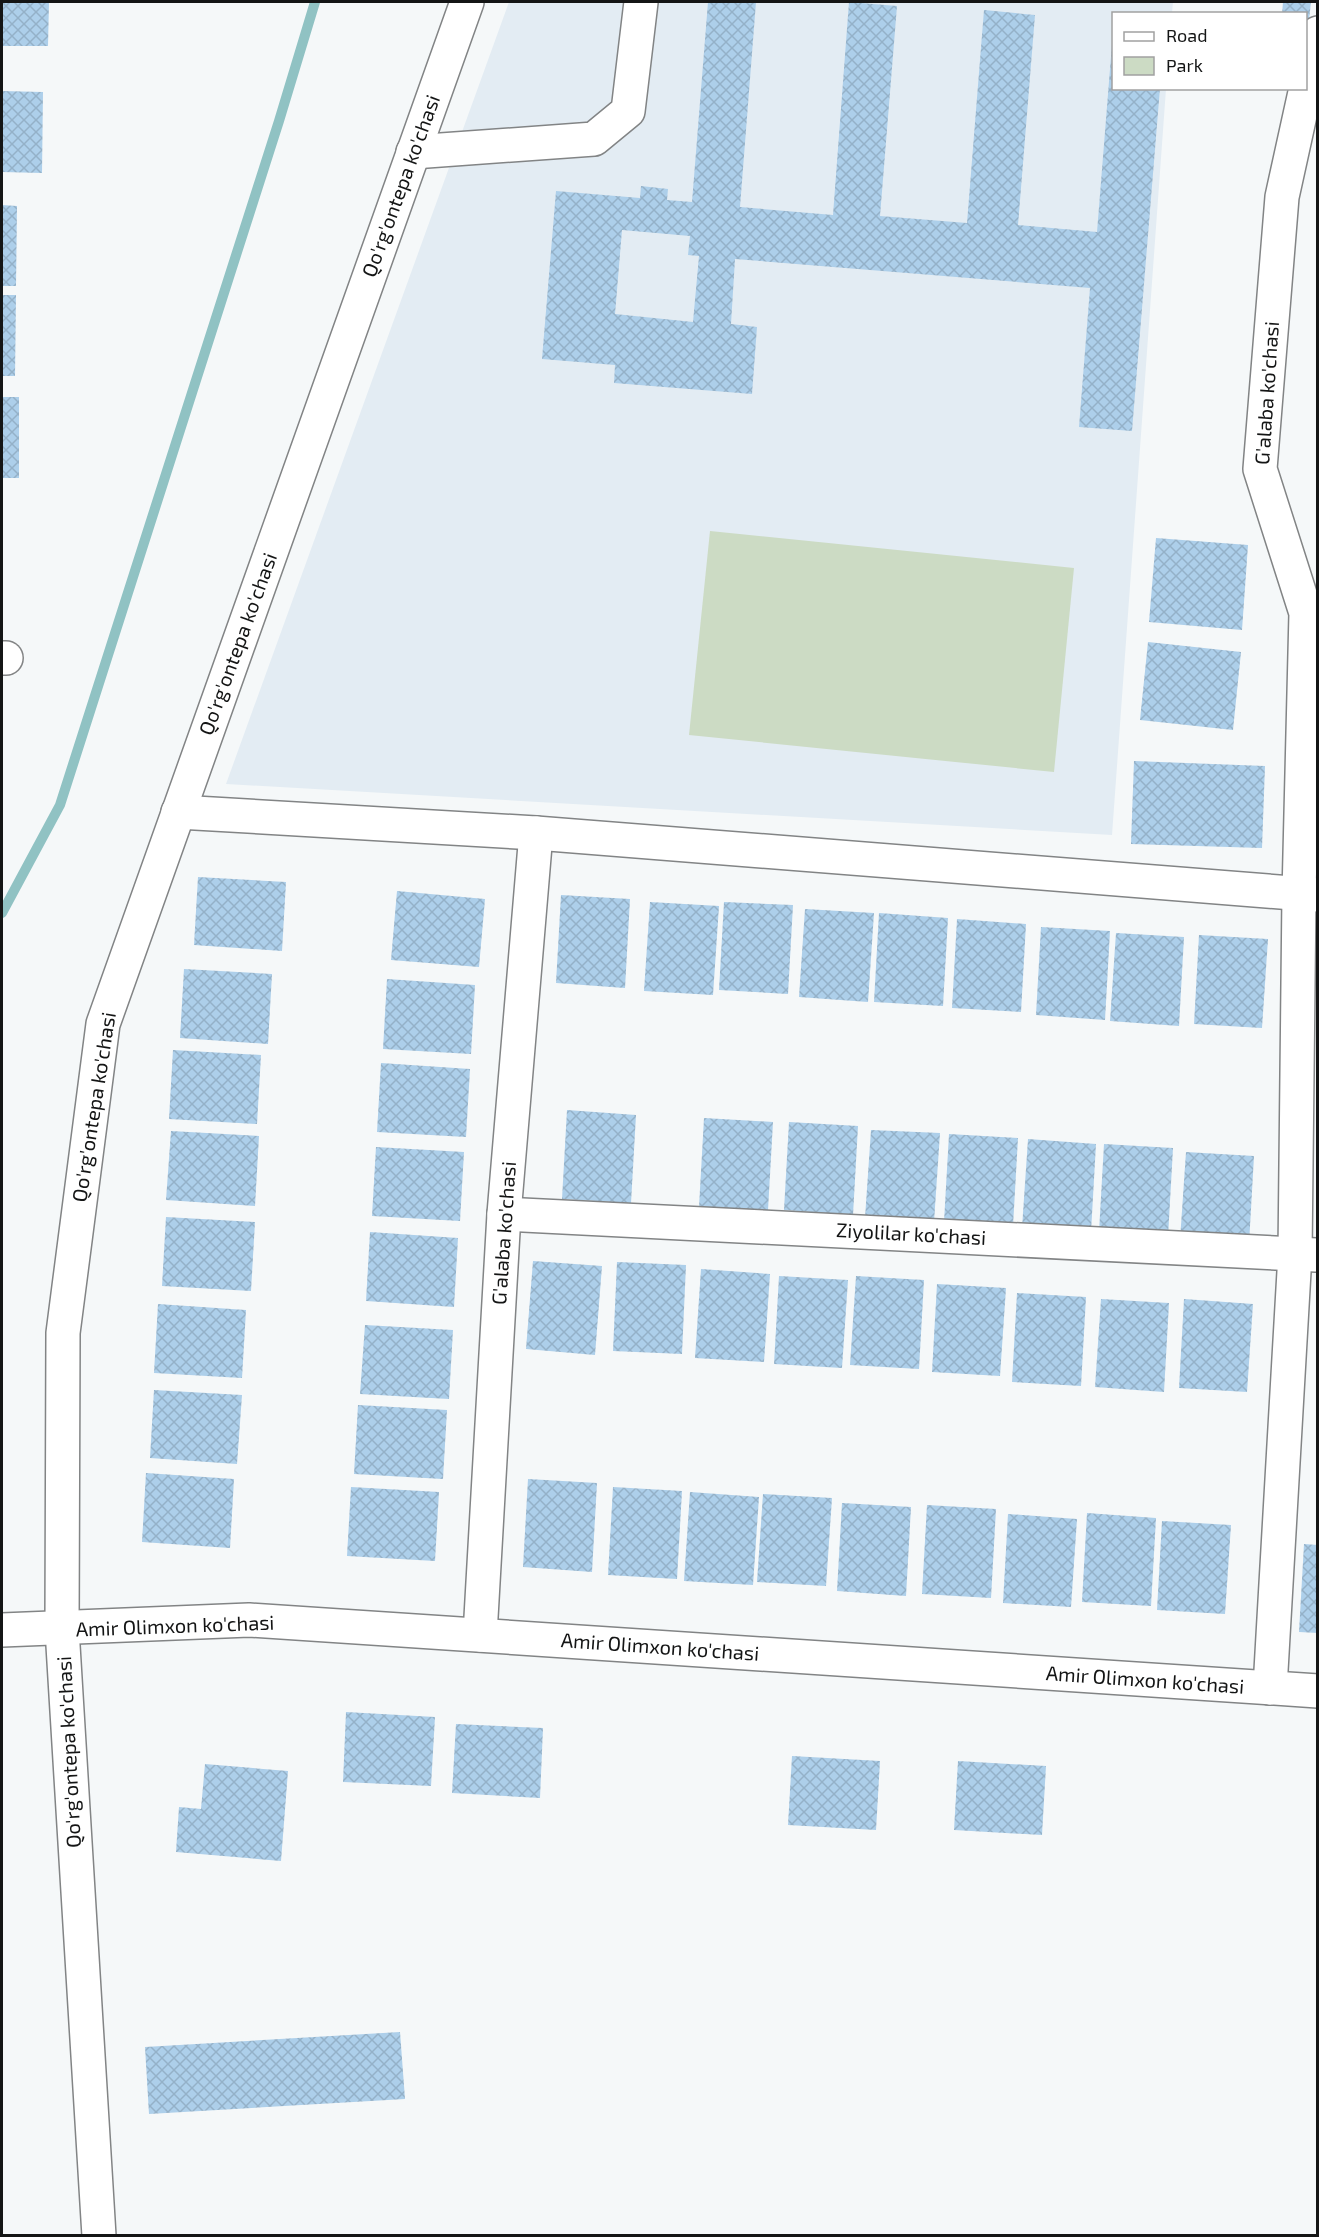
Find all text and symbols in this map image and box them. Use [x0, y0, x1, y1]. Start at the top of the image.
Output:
legend [1112, 12, 1307, 90]
text: Road [1166, 24, 1207, 46]
text: Park [1166, 54, 1203, 76]
street label: Qo'rg'ontepa ko'chasi [356, 91, 444, 280]
street label: G'alaba ko'chasi [1249, 320, 1283, 465]
street label: Qo'rg'ontepa ko'chasi [193, 549, 281, 738]
street label: Qo'rg'ontepa ko'chasi [66, 1010, 120, 1204]
street label: G'alaba ko'chasi [486, 1160, 520, 1305]
street label: Ziyolilar ko'chasi [835, 1217, 987, 1249]
street label: Amir Olimxon ko'chasi [75, 1610, 275, 1640]
street label: Amir Olimxon ko'chasi [560, 1627, 760, 1665]
street label: Qo'rg'ontepa ko'chasi [51, 1656, 85, 1849]
street label: Amir Olimxon ko'chasi [1045, 1660, 1245, 1698]

